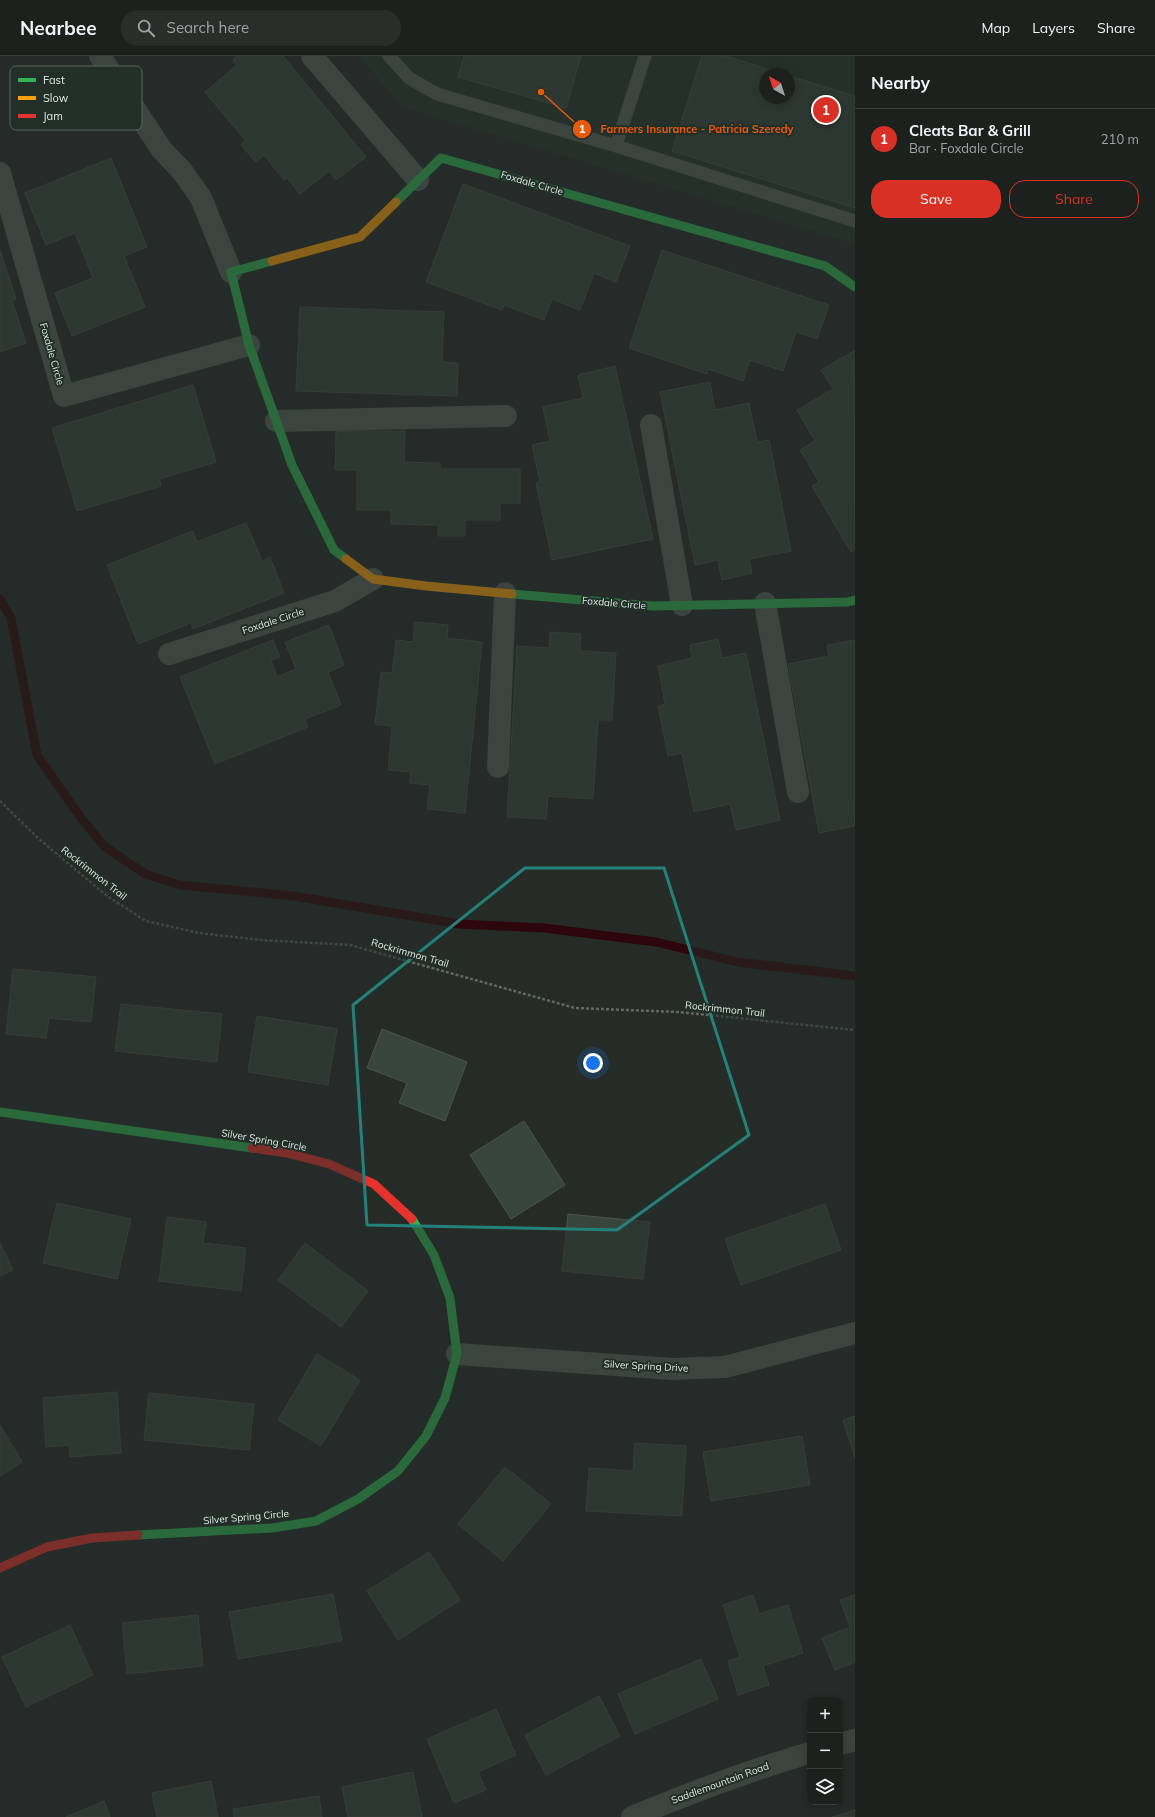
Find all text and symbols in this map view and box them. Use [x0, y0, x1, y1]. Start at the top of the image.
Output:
search box [121, 10, 401, 46]
text: Nearbee [20, 16, 97, 40]
icon: search [135, 17, 157, 39]
text: Search here [167, 18, 249, 37]
text: Map [981, 19, 1010, 37]
text: Layers [1032, 19, 1075, 37]
text: Share [1097, 19, 1135, 37]
legend [10, 66, 142, 130]
north arrow [759, 68, 795, 104]
text: Nearby [871, 72, 930, 93]
text: Fast [43, 73, 65, 87]
text: Slow [43, 91, 69, 105]
pin: 1 [813, 95, 839, 125]
text: Jam [43, 109, 63, 123]
callout: Farmers Insurance - Patricia Szeredy [572, 117, 801, 140]
text: 1 [578, 121, 586, 136]
text: Cleats Bar & Grill [909, 121, 1031, 140]
text: Farmers Insurance - Patricia Szeredy [600, 122, 794, 136]
text: 1 [880, 131, 888, 147]
text: 210 m [1101, 131, 1139, 147]
text: Bar · Foxdale Circle [909, 140, 1024, 156]
street label: Foxdale Circle [499, 168, 565, 198]
button: Save [871, 180, 1001, 218]
button: Share [1009, 180, 1139, 218]
street label: Foxdale Circle [37, 321, 67, 387]
street label: Foxdale Circle [581, 594, 647, 612]
street label: Foxdale Circle [240, 605, 306, 637]
street label: Rockrimmon Trail [58, 843, 130, 903]
street label: Rockrimmon Trail [370, 936, 450, 970]
street label: Rockrimmon Trail [685, 998, 765, 1020]
your location [583, 1053, 603, 1073]
street label: Silver Spring Circle [220, 1126, 308, 1154]
street label: Silver Spring Drive [603, 1357, 689, 1375]
street label: Silver Spring Circle [202, 1507, 290, 1527]
map controls [807, 1697, 843, 1805]
button: + [807, 1697, 843, 1733]
button: − [807, 1733, 843, 1769]
street label: Saddlemountain Road [669, 1759, 771, 1807]
button: layers [807, 1769, 843, 1805]

